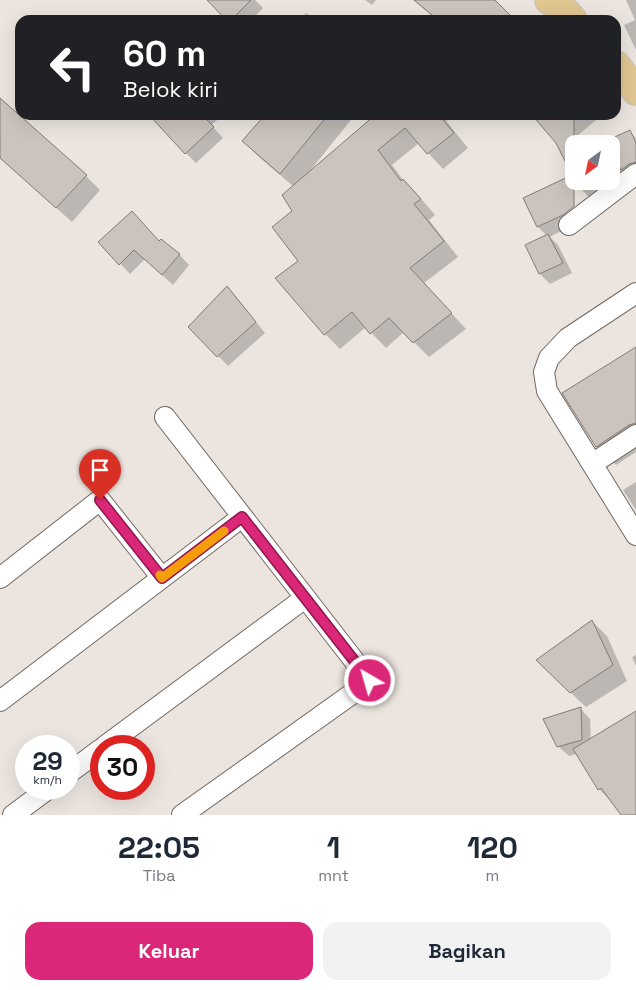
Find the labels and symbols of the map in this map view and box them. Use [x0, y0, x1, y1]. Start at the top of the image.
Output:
north arrow [565, 135, 620, 190]
pin [79, 449, 121, 500]
position arrow [343, 654, 395, 706]
speed limit sign: 30 [90, 735, 155, 800]

